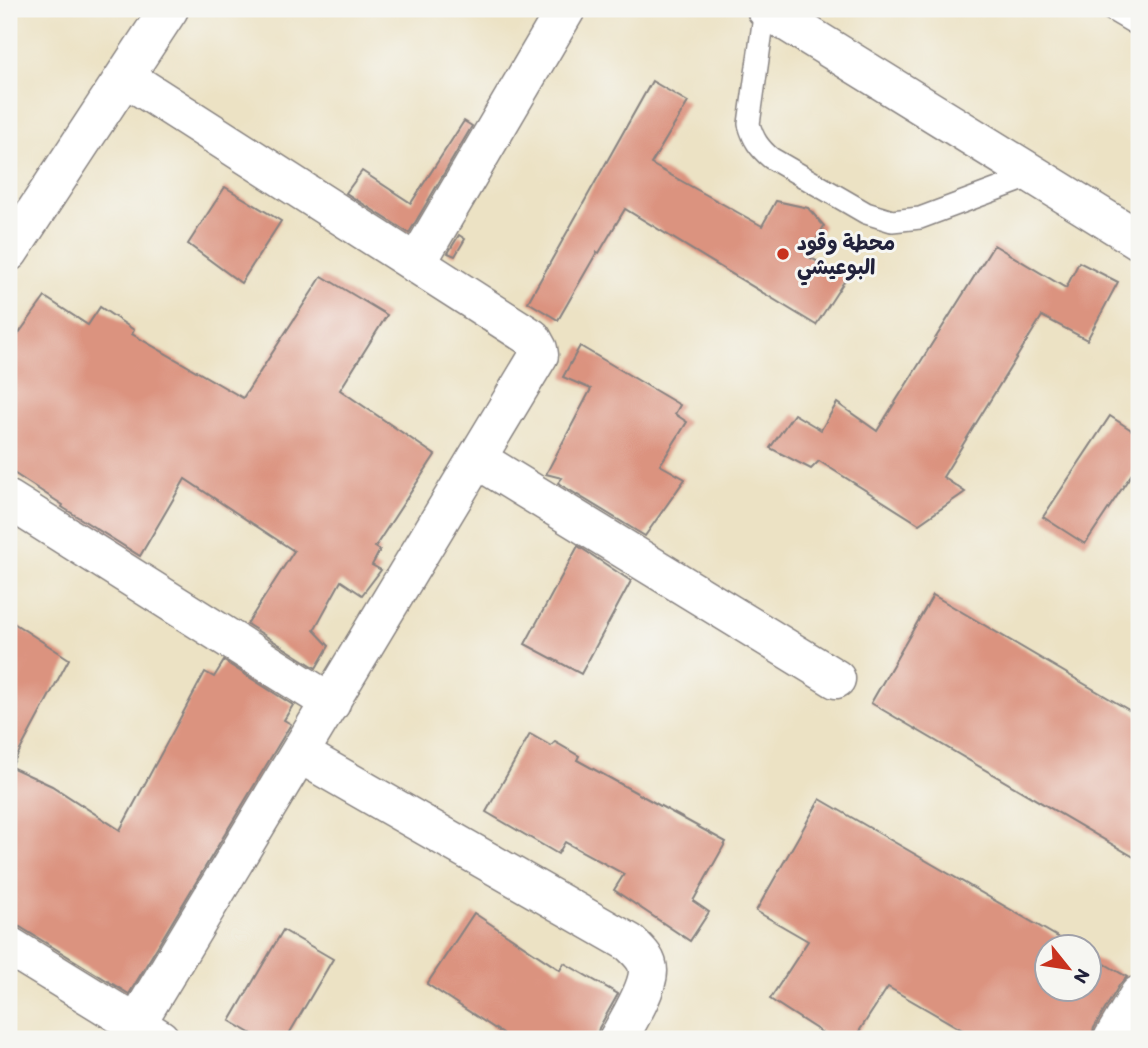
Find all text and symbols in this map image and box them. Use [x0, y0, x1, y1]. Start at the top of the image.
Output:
place label: محطة وقود البوعيشي [797, 230, 895, 286]
marker: محطة وقود البوعيشي [775, 246, 791, 262]
north arrow [1032, 932, 1102, 1002]
text: N [1069, 965, 1095, 988]

